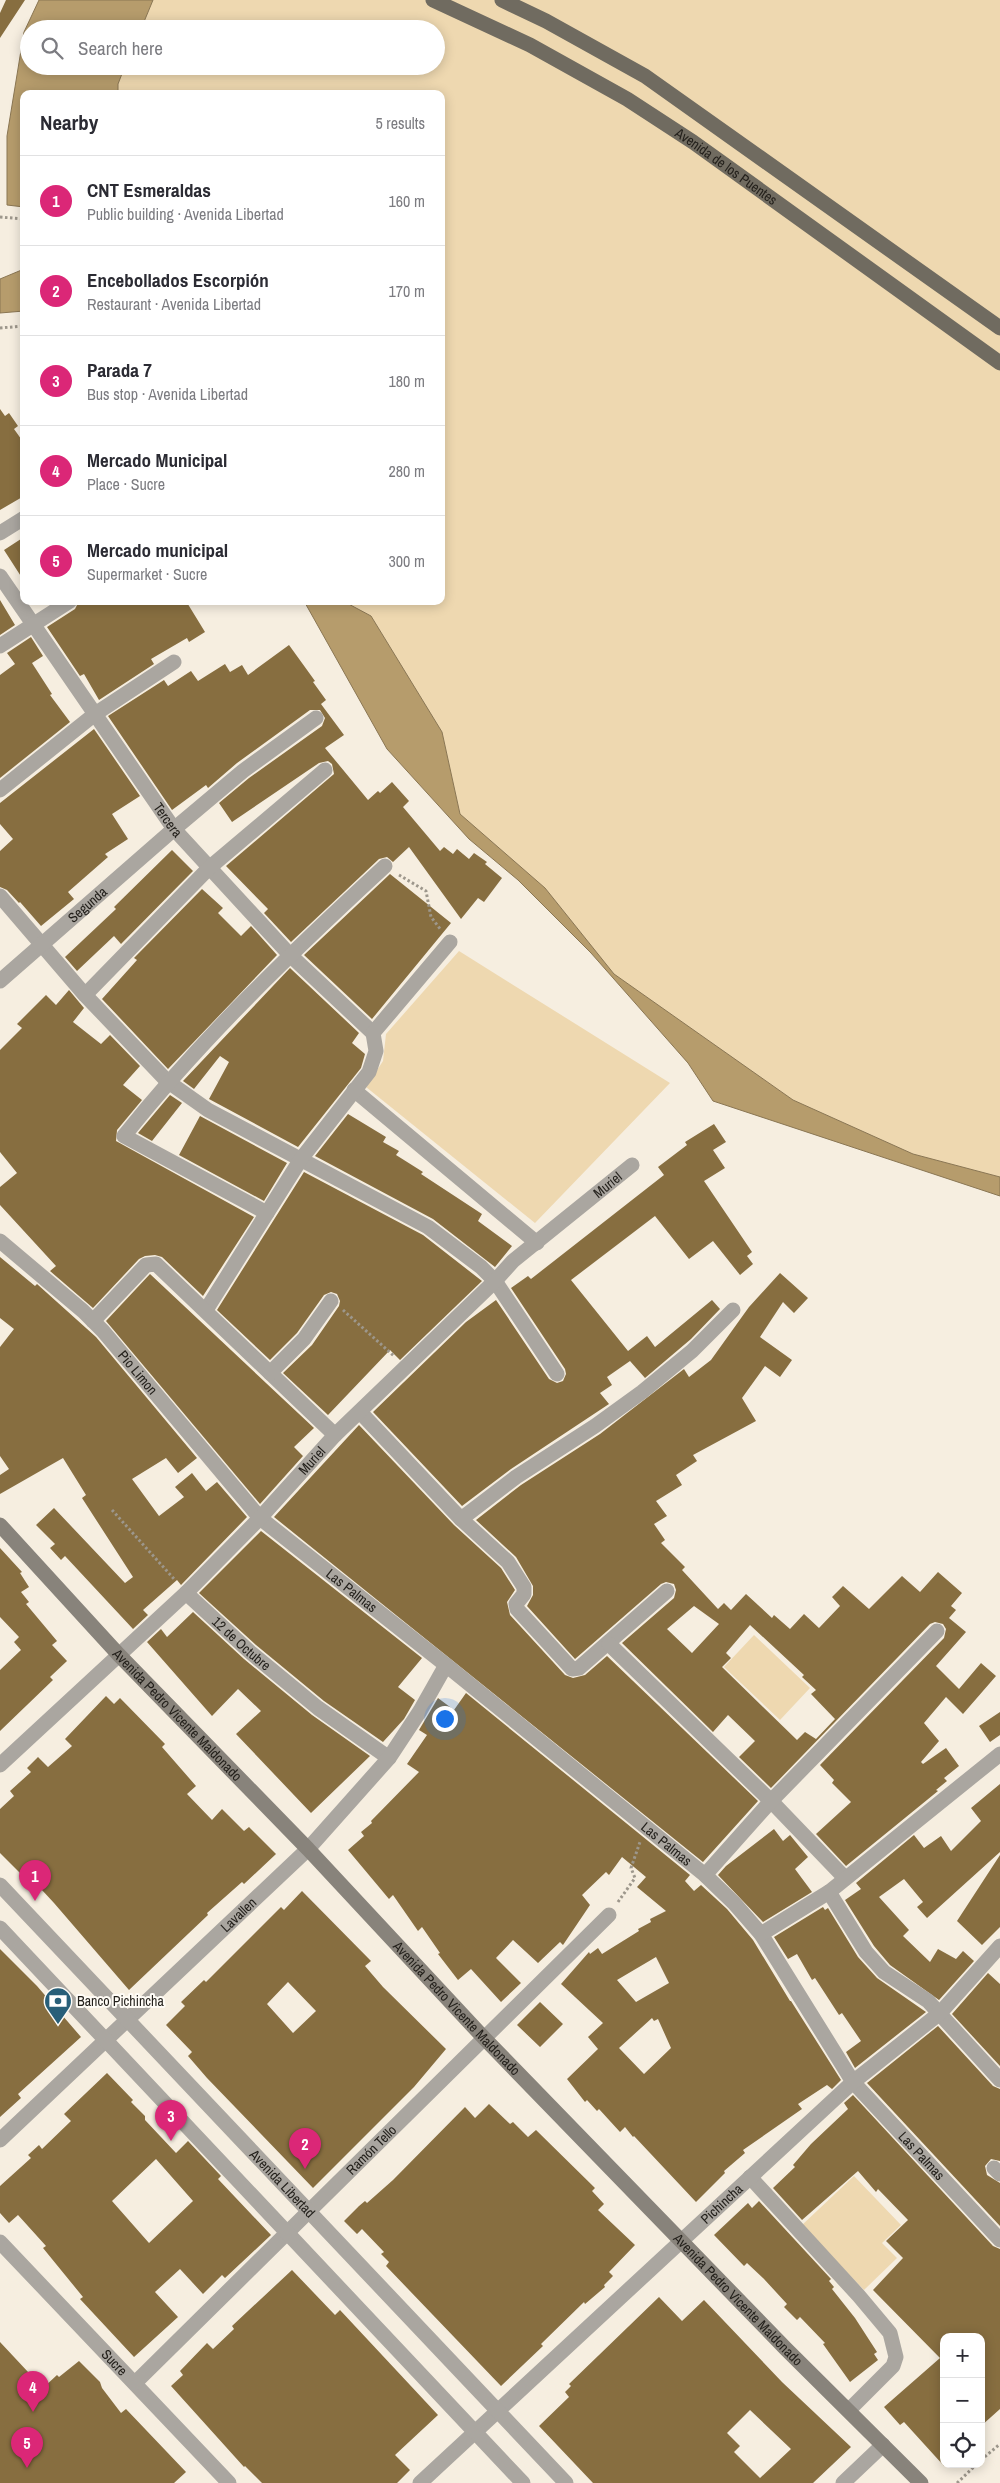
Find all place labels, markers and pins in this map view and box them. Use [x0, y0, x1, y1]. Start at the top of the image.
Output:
pin: 1 [19, 1860, 51, 1901]
bank icon: Banco Pichincha [43, 1986, 73, 2025]
place label: Banco Pichincha [77, 1992, 164, 2010]
pin: 3 [155, 2100, 187, 2141]
pin: 2 [289, 2128, 321, 2169]
pin: 4 [17, 2371, 49, 2412]
pin: 5 [11, 2427, 43, 2468]

